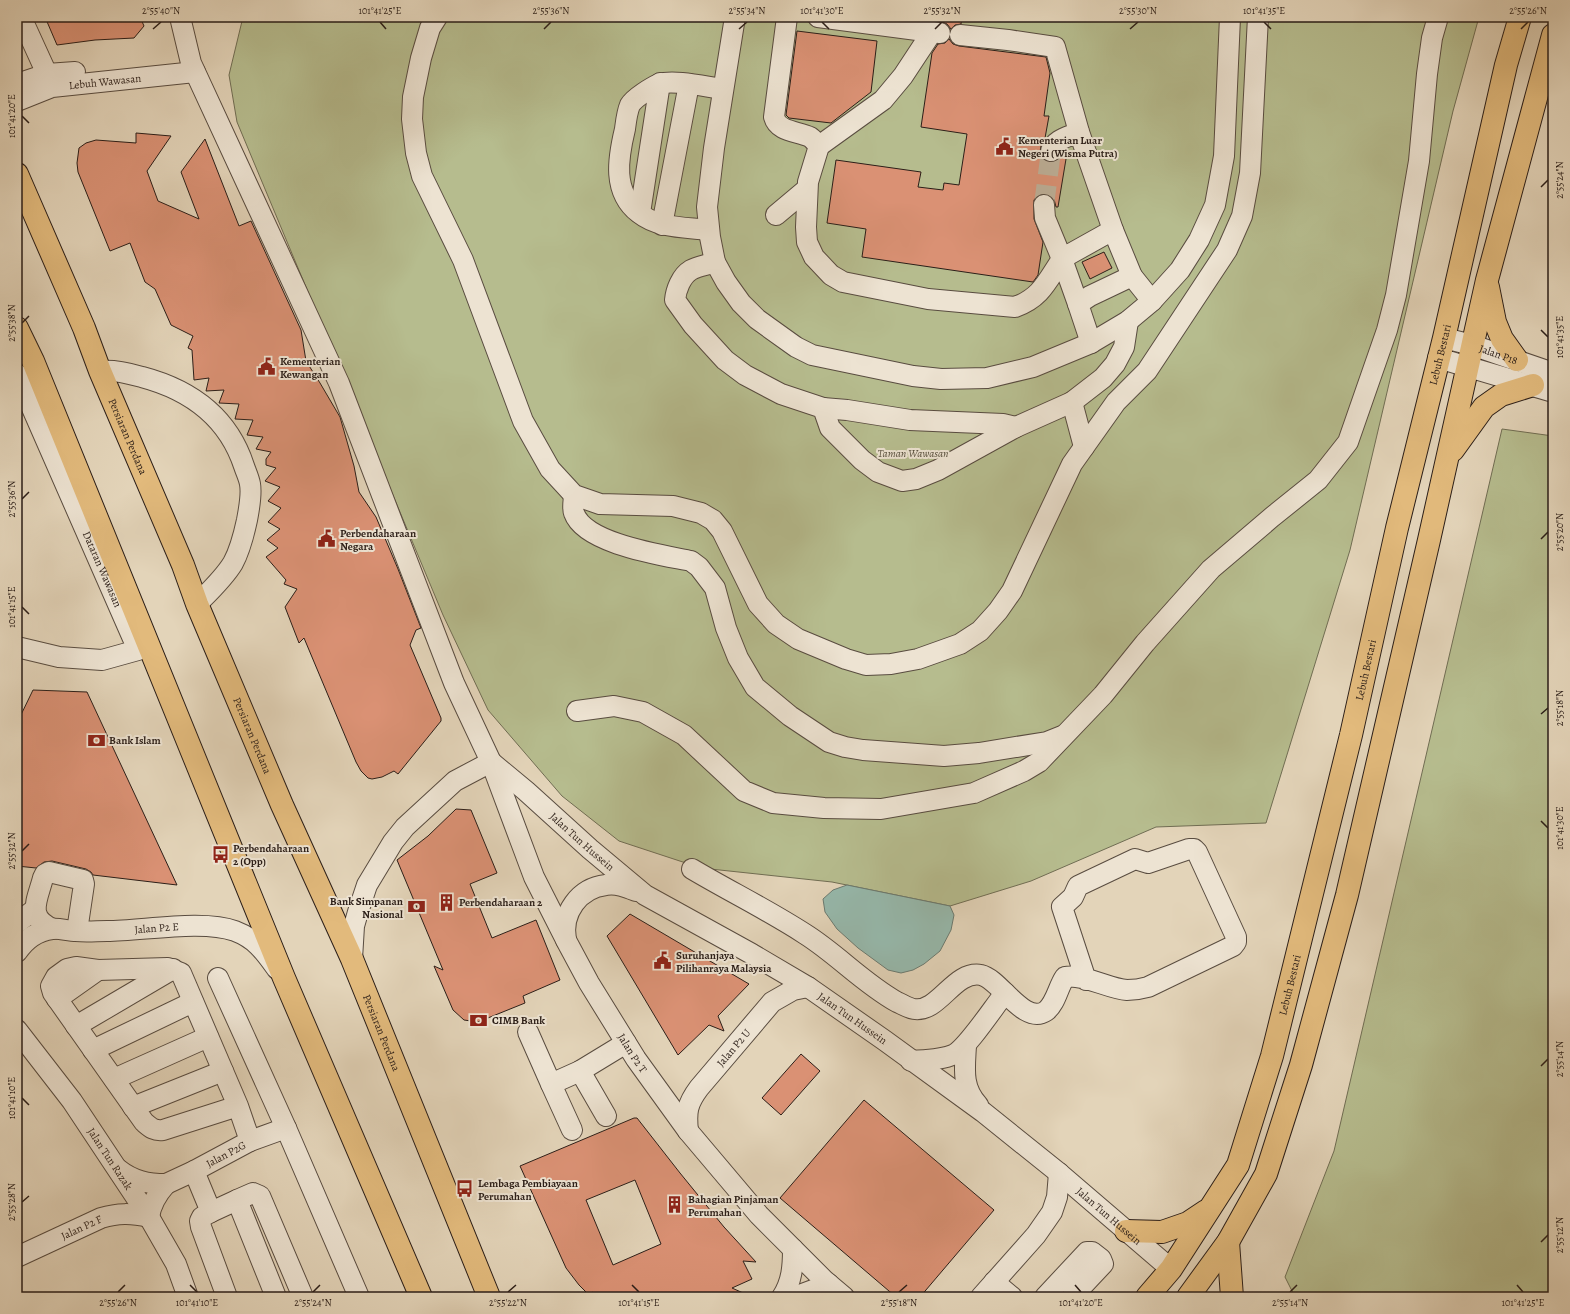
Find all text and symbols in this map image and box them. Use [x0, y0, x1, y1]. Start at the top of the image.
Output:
text: 2°55'40"N [142, 4, 180, 17]
text: 101°41'25"E [359, 4, 402, 17]
text: 2°55'36"N [532, 4, 570, 17]
text: 2°55'34"N [729, 4, 766, 17]
text: 101°41'30"E [800, 4, 844, 17]
text: 2°55'32"N [923, 4, 961, 17]
text: 2°55'30"N [1119, 4, 1157, 17]
text: 101°41'35"E [1243, 4, 1285, 17]
text: 2°55'26"N [1509, 4, 1547, 17]
street label: Lebuh Wawasan [68, 71, 142, 93]
text: 101°41'20"E [5, 94, 18, 138]
place label: Kementerian Luar Negeri (Wisma Putra) [1018, 133, 1117, 161]
public building icon: Kementerian Luar Negeri (Wisma Putra) [995, 136, 1015, 156]
text: 2°55'24"N [1553, 161, 1566, 199]
text: 2°55'38"N [5, 304, 18, 342]
text: 101°41'35"E [1553, 316, 1566, 358]
street label: Lebuh Bestari [1426, 323, 1455, 387]
street label: Jalan P18 [1477, 341, 1520, 368]
place label: Kementerian Kewangan [280, 354, 340, 382]
public building icon: Kementerian Kewangan [257, 357, 277, 377]
street label: Persiaran Perdana [105, 396, 151, 478]
park label: Taman Wawasan [878, 446, 949, 461]
text: 2°55'36"N [5, 480, 18, 518]
text: 2°55'20"N [1553, 513, 1566, 551]
place label: Perbendaharaan Negara [340, 526, 416, 554]
street label: Dataran Wawasan [79, 529, 125, 610]
public building icon: Perbendaharaan Negara [317, 529, 337, 549]
text: 101°41'15"E [5, 586, 18, 628]
street label: Lebuh Bestari [1352, 638, 1380, 702]
text: 2°55'18"N [1553, 690, 1566, 726]
street label: Persiaran Perdana [229, 695, 275, 777]
bank icon: Bank Islam [86, 730, 106, 750]
place label: Bank Islam [109, 733, 161, 748]
text: 101°41'30"E [1553, 806, 1566, 850]
street label: Jalan Tun Hussein [546, 809, 617, 874]
text: 2°55'32"N [5, 832, 18, 870]
place label: Perbendaharaan 2 (Opp) [233, 841, 309, 869]
bus stop icon: Perbendaharaan 2 (Opp) [210, 844, 230, 864]
building icon: Perbendaharaan 2 [436, 892, 456, 912]
place label: Bank Simpanan Nasional [330, 894, 403, 922]
place label: Perbendaharaan 2 [459, 895, 543, 910]
bank icon: Bank Simpanan Nasional [406, 897, 426, 917]
street label: Jalan P2 E [134, 919, 179, 938]
place label: Suruhanjaya Pilihanraya Malaysia [676, 948, 772, 976]
public building icon: Suruhanjaya Pilihanraya Malaysia [653, 951, 673, 971]
street label: Lebuh Bestari [1275, 953, 1305, 1017]
street label: Jalan Tun Hussein [815, 989, 890, 1048]
street label: Persiaran Perdana [359, 992, 404, 1074]
bank icon: CIMB Bank [469, 1010, 489, 1030]
place label: CIMB Bank [492, 1013, 545, 1028]
street label: Jalan P2 U [713, 1025, 754, 1070]
street label: Jalan P2 T [614, 1031, 650, 1076]
text: 2°55'14"N [1553, 1041, 1566, 1077]
text: 101°41'10"E [5, 1077, 18, 1119]
street label: Jalan Tun Razak [84, 1125, 136, 1193]
street label: Jalan P2G [204, 1138, 249, 1171]
place label: Lembaga Pembiayaan Perumahan [478, 1176, 578, 1204]
bus stop icon: Lembaga Pembiayaan Perumahan [455, 1179, 475, 1199]
text: 2°55'28"N [5, 1183, 18, 1221]
street label: Jalan Tun Hussein [1073, 1184, 1144, 1248]
place label: Bahagian Pinjaman Perumahan [688, 1192, 778, 1220]
building icon: Bahagian Pinjaman Perumahan [665, 1195, 685, 1215]
street label: Jalan P2 F [59, 1211, 105, 1244]
text: 2°55'12"N [1553, 1217, 1566, 1253]
text: 2°55'26"N [99, 1296, 137, 1309]
text: 101°41'10"E [176, 1296, 218, 1309]
text: 2°55'24"N [294, 1296, 332, 1309]
text: 2°55'22"N [489, 1296, 527, 1309]
text: 101°41'15"E [618, 1296, 660, 1309]
text: 2°55'18"N [881, 1296, 917, 1309]
text: 101°41'20"E [1059, 1296, 1103, 1309]
text: 2°55'14"N [1272, 1296, 1308, 1309]
text: 101°41'25"E [1502, 1296, 1545, 1309]

